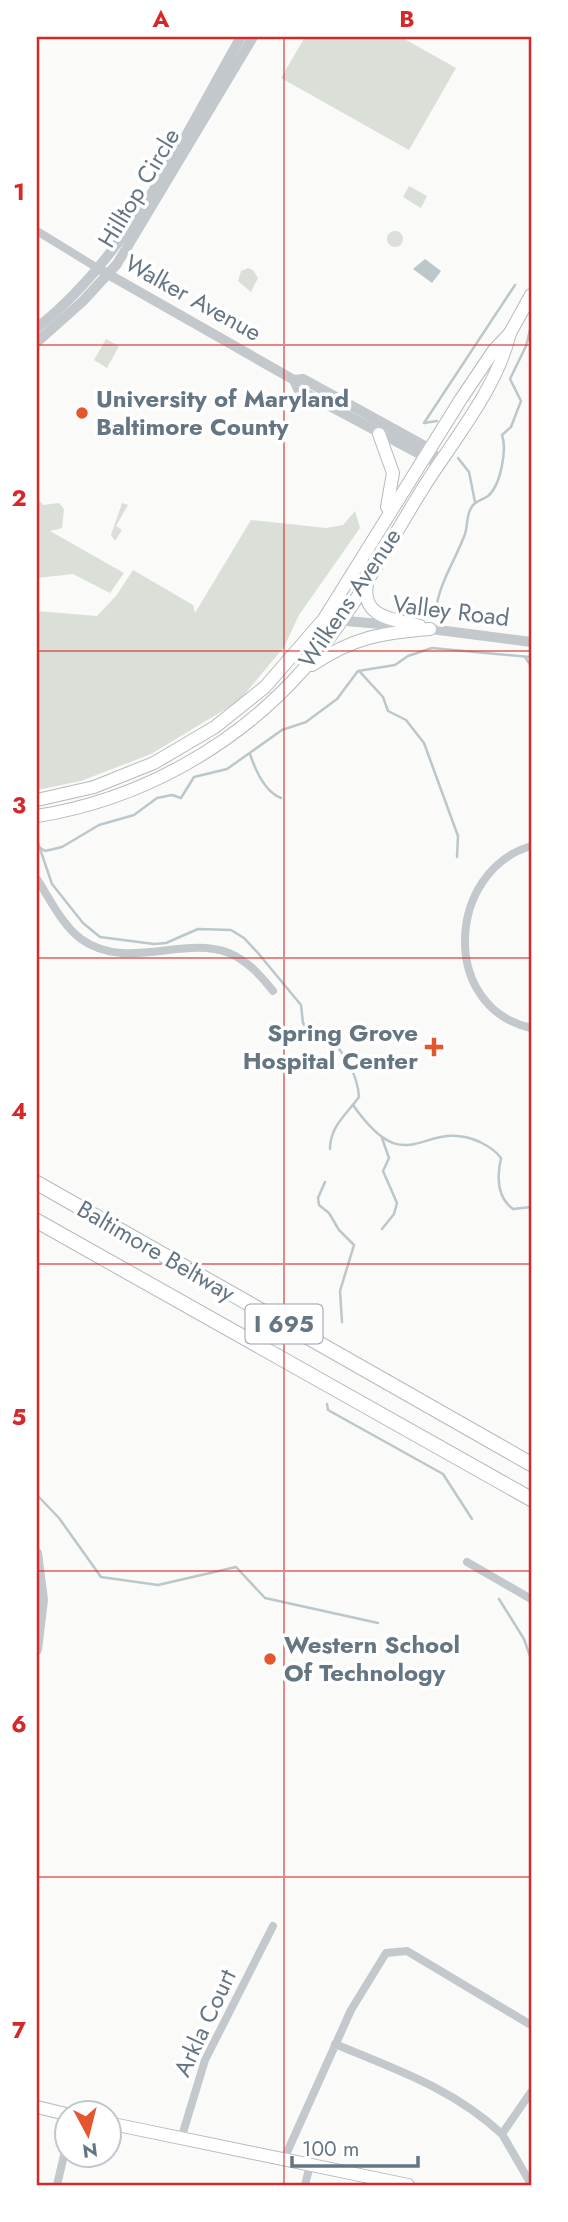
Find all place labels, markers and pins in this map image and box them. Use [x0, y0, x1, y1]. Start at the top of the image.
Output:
place label: University of Maryland Baltimore County [96, 381, 349, 444]
marker: University of Maryland Baltimore County [74, 405, 90, 421]
place label: Spring Grove Hospital Center [243, 1015, 418, 1078]
marker: Spring Grove Hospital Center [424, 1037, 444, 1057]
place label: Western School Of Technology [284, 1627, 460, 1690]
marker: Western School Of Technology [262, 1651, 278, 1667]

